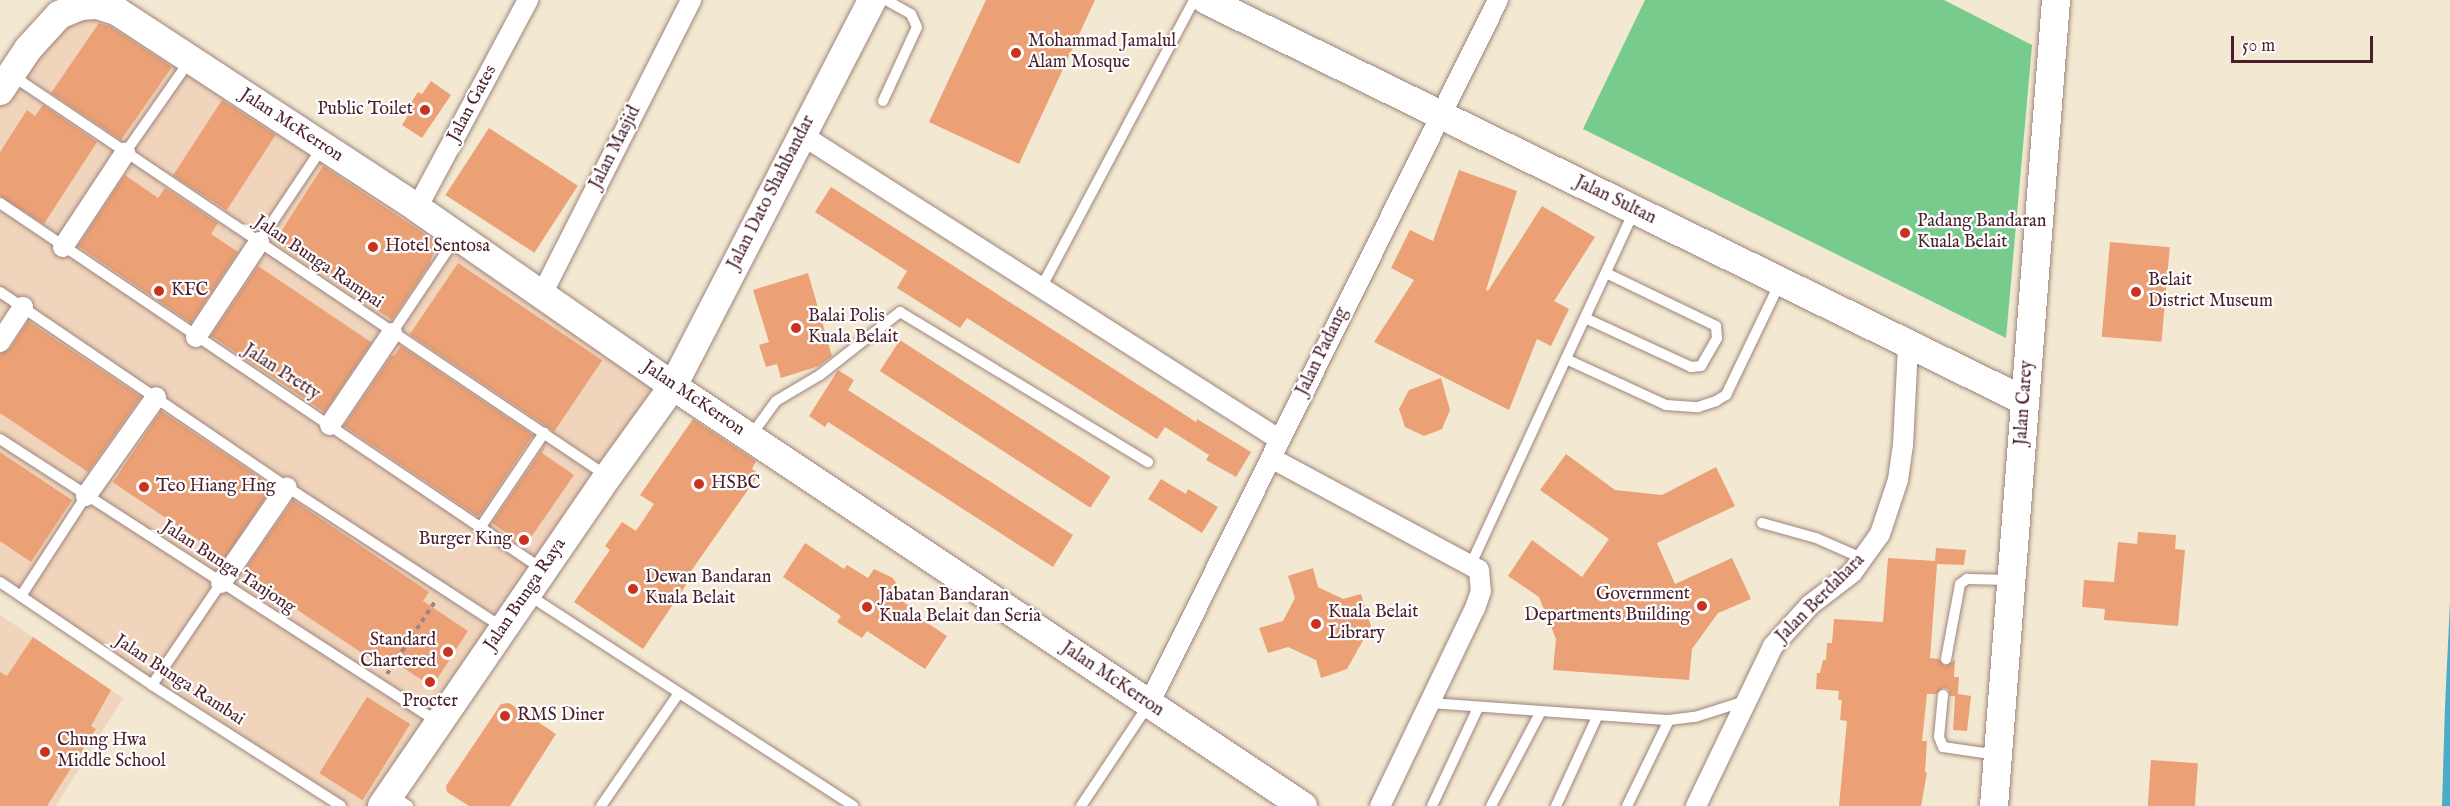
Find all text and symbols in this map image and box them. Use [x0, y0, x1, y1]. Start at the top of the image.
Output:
scale bar [2234, 24, 2376, 62]
place label: Mohammad Jamalul Alam Mosque [1028, 32, 1176, 74]
text: 50 m [2242, 35, 2275, 58]
marker: Mohammad Jamalul Alam Mosque [1009, 46, 1023, 60]
street label: Jalan Gates [444, 62, 502, 146]
street label: Jalan McKerron [235, 85, 347, 167]
place label: Public Toilet [317, 99, 413, 121]
marker: Public Toilet [418, 103, 432, 117]
street label: Jalan Masjid [586, 103, 646, 193]
street label: Jalan Dato Shahbandar [724, 112, 820, 274]
street label: Jalan Sultan [1571, 172, 1659, 230]
street label: Jalan Bunga Rampai [249, 212, 387, 314]
place label: Padang Bandaran Kuala Belait [1917, 212, 2046, 254]
marker: Padang Bandaran Kuala Belait [1898, 226, 1912, 240]
place label: Hotel Sentosa [385, 236, 490, 258]
marker: Hotel Sentosa [366, 240, 380, 254]
place label: Belait District Museum [2148, 271, 2273, 314]
place label: KFC [171, 280, 208, 302]
marker: KFC [152, 284, 166, 298]
marker: Belait District Museum [2129, 285, 2143, 299]
street label: Jalan Padang [1292, 304, 1354, 400]
place label: Balai Polis Kuala Belait [808, 307, 899, 350]
marker: Balai Polis Kuala Belait [789, 321, 803, 335]
street label: Jalan Pretty [238, 340, 324, 406]
street label: Jalan McKerron [638, 357, 748, 441]
street label: Jalan Carey [2011, 360, 2039, 446]
place label: HSBC [711, 473, 760, 495]
place label: Teo Hiang Hng [156, 476, 276, 498]
marker: HSBC [692, 477, 706, 491]
marker: Teo Hiang Hng [137, 480, 151, 494]
street label: Jalan Bunga Tanjong [157, 517, 299, 619]
place label: Burger King [418, 529, 512, 551]
marker: Burger King [517, 533, 531, 547]
street label: Jalan Bunga Raya [480, 535, 572, 655]
street label: Jalan Berdahara [1772, 550, 1870, 648]
place label: Dewan Bandaran Kuala Belait [645, 568, 771, 610]
marker: Dewan Bandaran Kuala Belait [626, 582, 640, 596]
place label: Government Departments Building [1524, 585, 1690, 628]
place label: Jabatan Bandaran Kuala Belait dan Seria [879, 586, 1041, 628]
marker: Government Departments Building [1695, 599, 1709, 613]
marker: Jabatan Bandaran Kuala Belait dan Seria [860, 600, 874, 614]
place label: Kuala Belait Library [1328, 603, 1419, 646]
marker: Kuala Belait Library [1309, 617, 1323, 631]
street label: Jalan Bunga Rambai [110, 631, 248, 731]
place label: Standard Chartered [360, 631, 436, 674]
street label: Jalan McKerron [1057, 638, 1167, 722]
marker: Standard Chartered [441, 645, 455, 659]
marker: Procter [423, 675, 437, 689]
place label: Procter [402, 691, 458, 713]
place label: RMS Diner [517, 705, 604, 727]
marker: RMS Diner [498, 709, 512, 723]
place label: Chung Hwa Middle School [57, 731, 166, 774]
marker: Chung Hwa Middle School [38, 745, 52, 759]

